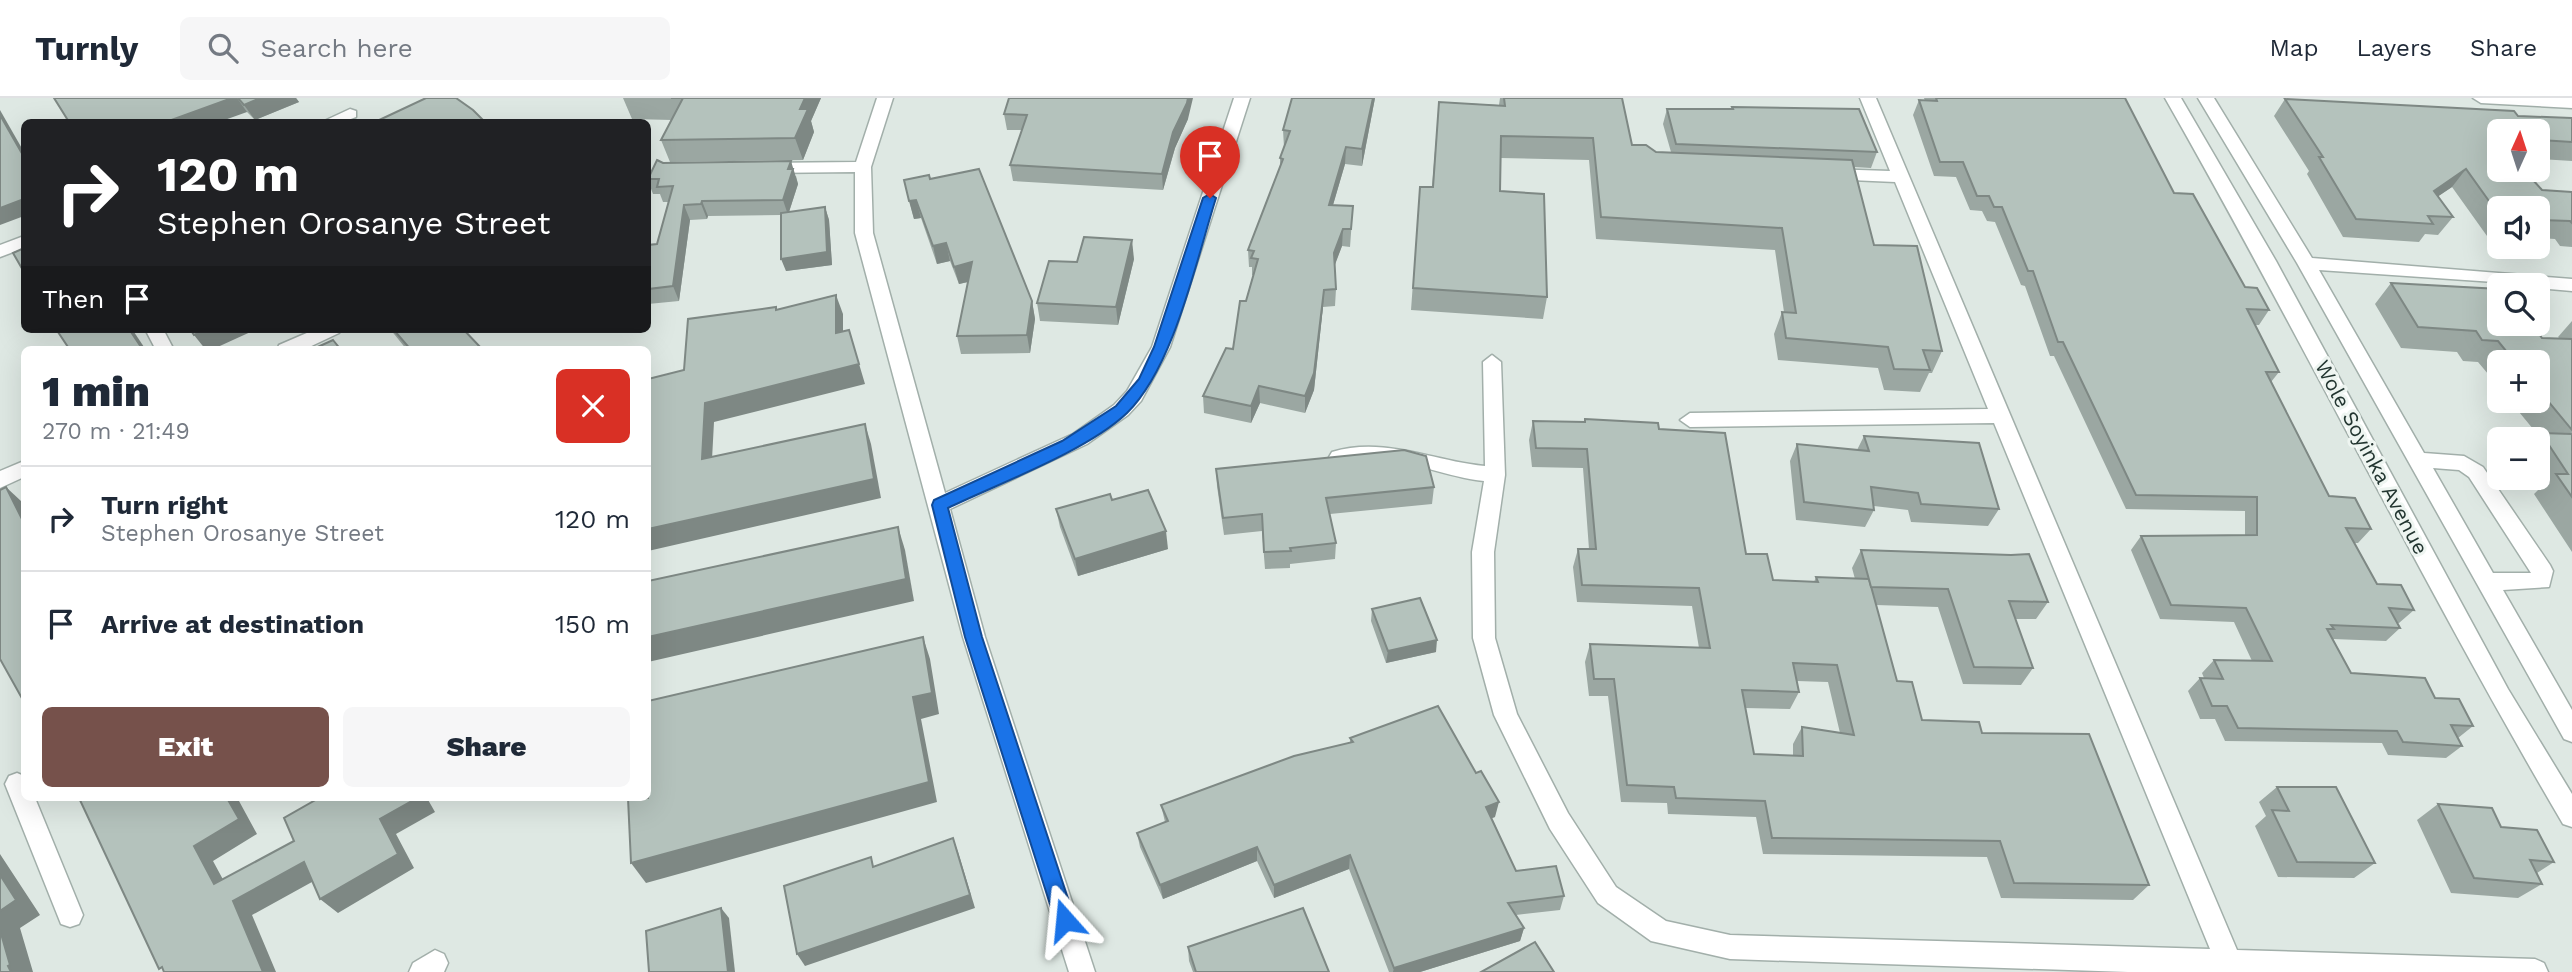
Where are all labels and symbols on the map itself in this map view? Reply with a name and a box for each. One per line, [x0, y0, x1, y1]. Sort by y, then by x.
north arrow [2487, 119, 2550, 182]
pin [1180, 126, 1240, 198]
street label: Wole Soyinka Avenue [2310, 355, 2434, 559]
position arrow [1028, 883, 1102, 957]

